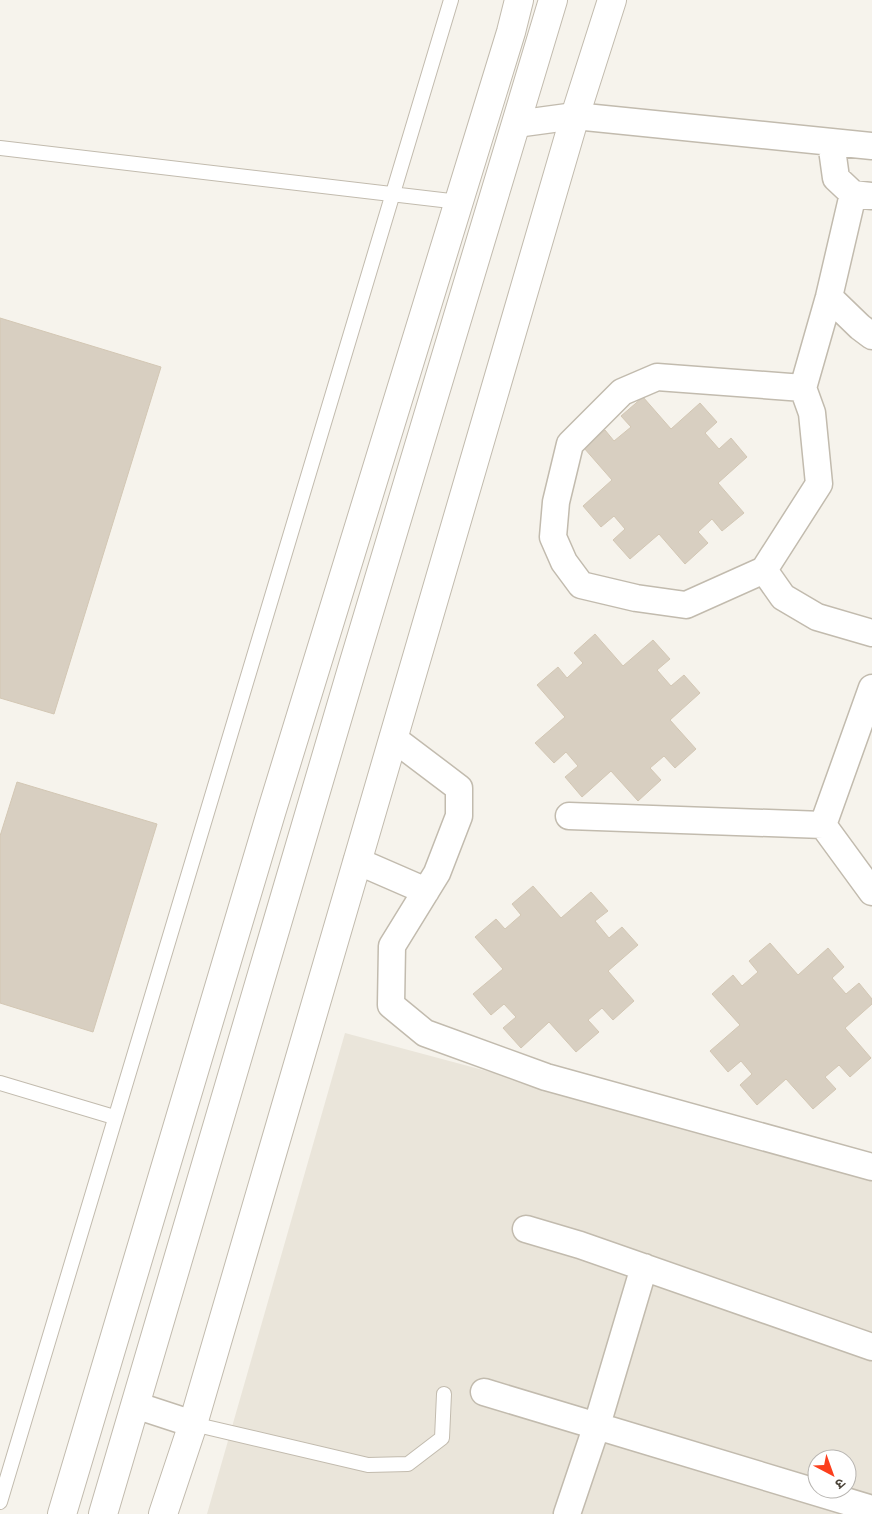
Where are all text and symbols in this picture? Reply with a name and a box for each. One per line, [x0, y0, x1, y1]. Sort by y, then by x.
north arrow [807, 1449, 857, 1499]
text: उ [832, 1475, 849, 1493]

